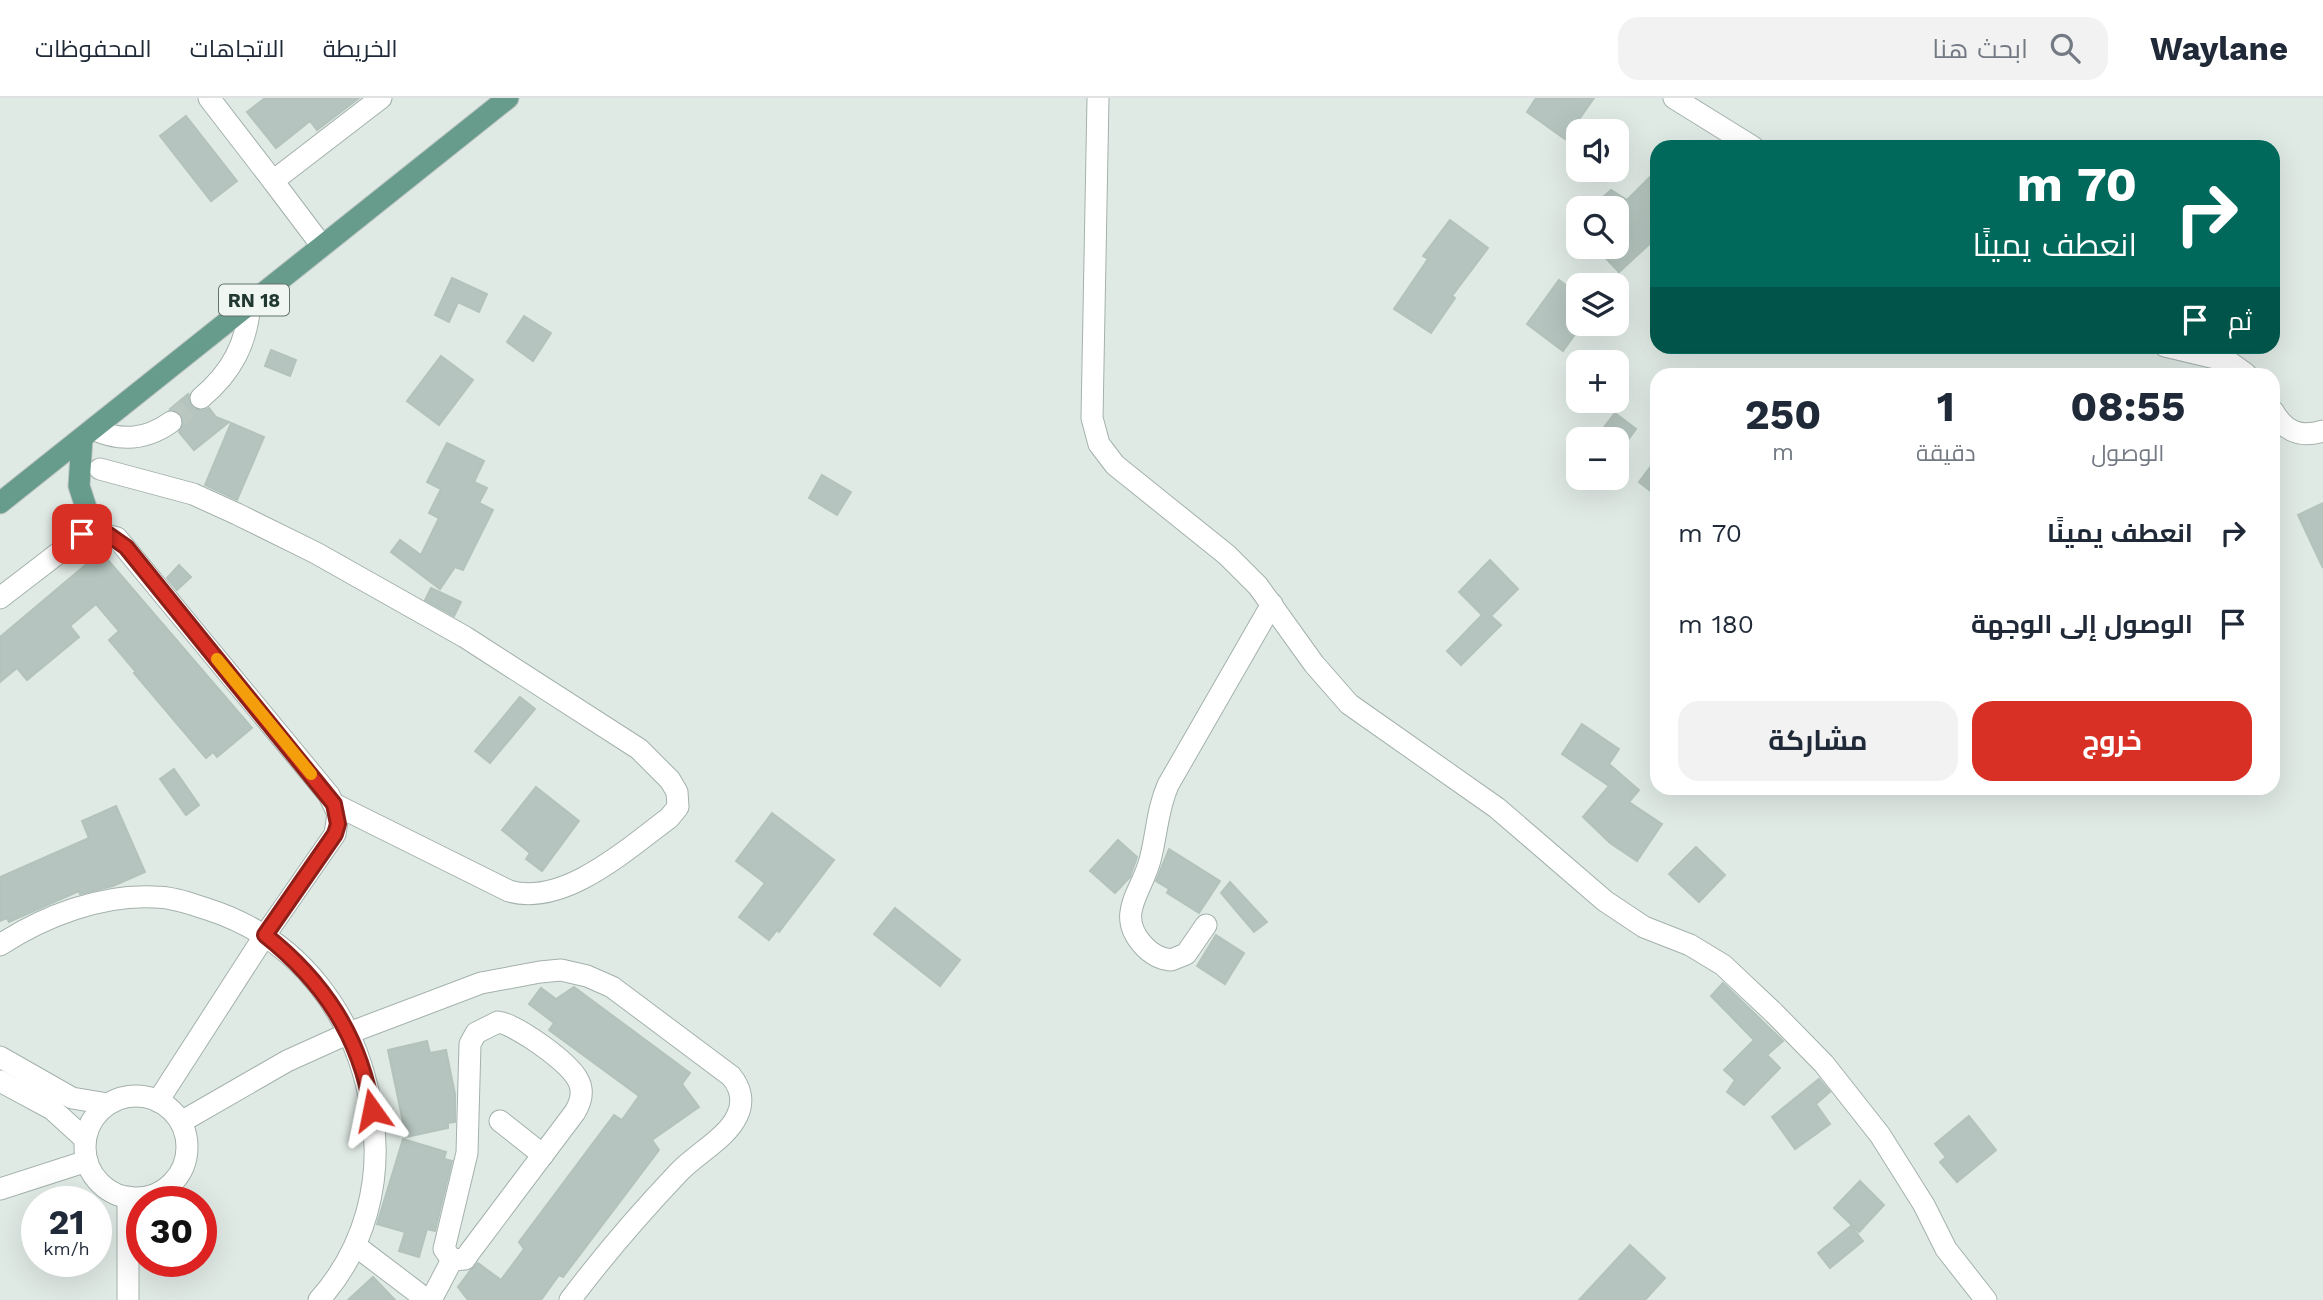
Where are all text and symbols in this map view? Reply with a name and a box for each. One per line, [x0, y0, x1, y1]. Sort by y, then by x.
search box [1618, 17, 2108, 80]
icon: search [2046, 29, 2084, 67]
text: Waylane [2150, 29, 2288, 68]
text: ابحث هنا [1932, 34, 2028, 64]
text: المحفوظات [35, 35, 152, 63]
text: الاتجاهات [190, 35, 285, 63]
text: الخريطة [323, 35, 398, 63]
map controls [1566, 119, 1629, 490]
button: sound [1566, 119, 1629, 182]
text: 70 m [2017, 155, 2137, 213]
icon: right [2161, 168, 2252, 259]
button: search [1566, 196, 1629, 259]
text: انعطف يمينًا [1972, 226, 2137, 264]
button: layers [1566, 273, 1629, 336]
road number: RN 18 [219, 284, 289, 316]
icon: arrive [2176, 301, 2214, 339]
text: ثم [2228, 306, 2252, 336]
button: + [1566, 350, 1629, 413]
text: 1 [1937, 382, 1955, 431]
text: 08:55 [2070, 382, 2185, 431]
text: 250 [1745, 390, 1821, 439]
button: − [1566, 427, 1629, 490]
text: m [1772, 439, 1794, 466]
text: دقيقة [1916, 440, 1976, 467]
text: الوصول [2091, 440, 2164, 467]
pin [52, 504, 112, 564]
icon: right [2214, 514, 2252, 552]
icon: arrive [63, 515, 101, 553]
text: 70 m [1678, 518, 1742, 548]
text: انعطف يمينًا [2047, 518, 2193, 548]
icon: arrive [2214, 605, 2252, 643]
text: 180 m [1678, 609, 1754, 639]
text: الوصول إلى الوجهة [1971, 609, 2193, 639]
button: مشاركة [1678, 701, 1958, 781]
button: خروج [1972, 701, 2252, 781]
position arrow [335, 1073, 409, 1147]
speed limit sign: 30 [126, 1186, 217, 1277]
text: 21 [49, 1201, 84, 1243]
text: km/h [43, 1238, 90, 1259]

